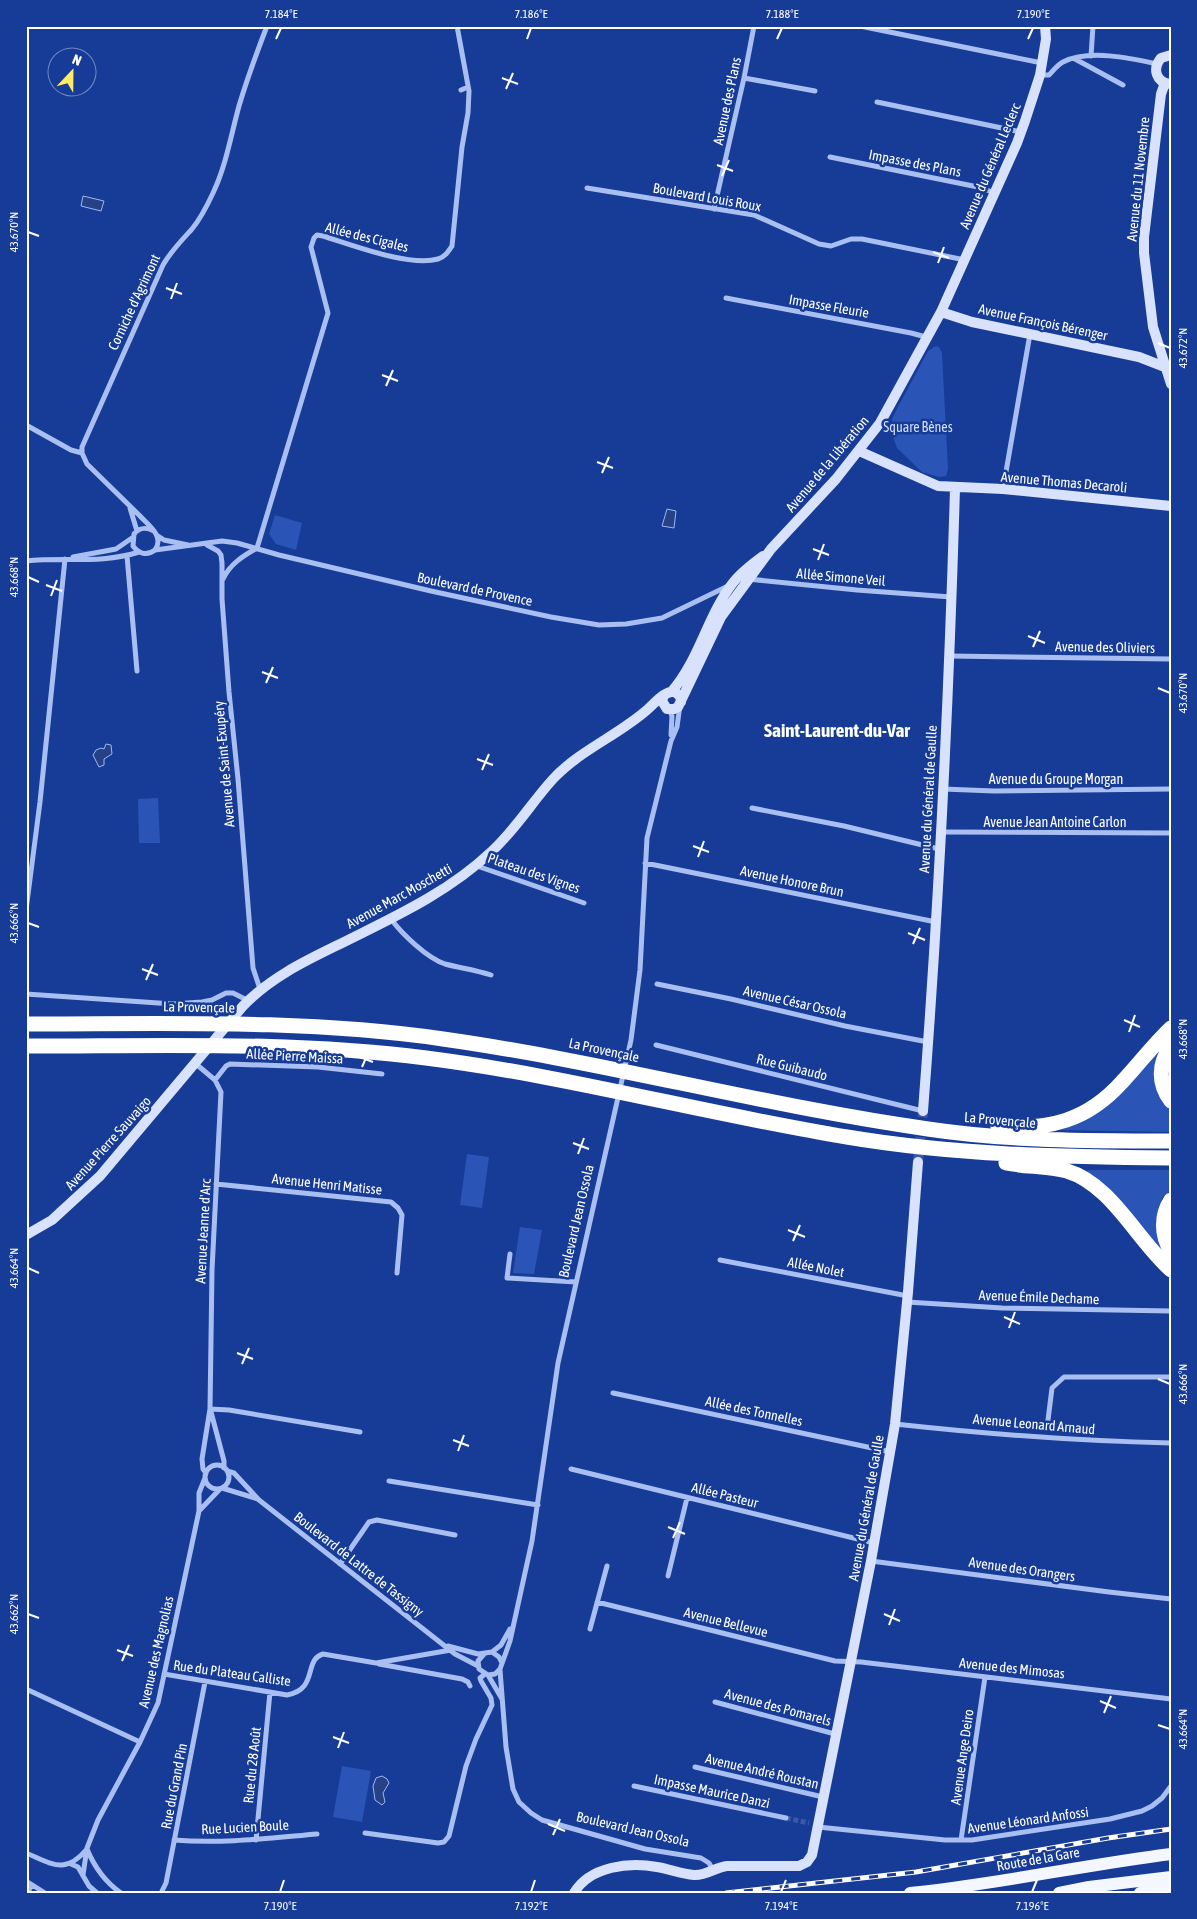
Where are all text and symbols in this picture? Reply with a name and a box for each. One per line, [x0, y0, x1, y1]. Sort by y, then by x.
text: 7.184°E [264, 7, 298, 21]
text: 7.186°E [514, 7, 548, 21]
text: 7.188°E [765, 7, 799, 21]
text: 7.190°E [1016, 7, 1050, 21]
north arrow [48, 48, 98, 98]
text: N [70, 51, 84, 69]
street label: Avenue des Plans [710, 56, 744, 146]
street label: Avenue du Général Leclerc [956, 100, 1024, 231]
street label: Avenue du 11 Novembre [1124, 116, 1152, 242]
street label: Impasse des Plans [868, 146, 963, 180]
street label: Boulevard Louis Roux [652, 180, 763, 214]
text: 43.670°N [7, 212, 21, 252]
street label: Allée des Cigales [324, 219, 410, 255]
street label: Corniche d'Agrimont [105, 252, 163, 352]
street label: Impasse Fleurie [788, 291, 870, 321]
street label: Avenue François Bérenger [977, 301, 1110, 344]
text: 43.672°N [1176, 328, 1190, 368]
street label: Avenue de la Libération [782, 413, 872, 515]
park label: Square Bènes [883, 419, 953, 435]
street label: Avenue Thomas Decaroli [1000, 469, 1128, 495]
text: 43.668°N [7, 557, 21, 597]
street label: Allée Simone Veil [796, 565, 886, 589]
street label: Boulevard de Provence [416, 569, 534, 609]
street label: Avenue des Oliviers [1055, 638, 1155, 656]
text: 43.670°N [1176, 673, 1190, 713]
street label: Avenue de Saint-Exupéry [210, 700, 237, 828]
district label: Saint-Laurent-du-Var [764, 719, 910, 741]
street label: Avenue du Général de Gaulle [916, 725, 940, 873]
street label: Avenue du Groupe Morgan [989, 771, 1123, 787]
street label: Avenue Jean Antoine Carlon [983, 814, 1127, 830]
street label: Plateau des Vignes [486, 850, 582, 896]
street label: Avenue Marc Moschetti [343, 860, 455, 932]
street label: Avenue Honore Brun [739, 862, 845, 900]
text: 43.666°N [7, 903, 21, 943]
street label: Avenue César Ossola [742, 982, 848, 1022]
street label: La Provençale [163, 998, 235, 1016]
text: 43.668°N [1176, 1019, 1190, 1059]
street label: La Provençale [567, 1035, 641, 1065]
street label: Allée Pierre Maissa [246, 1045, 344, 1067]
street label: Rue Guibaudo [755, 1050, 829, 1084]
street label: Avenue Pierre Sauvaigo [62, 1093, 154, 1193]
street label: La Provençale [964, 1109, 1036, 1131]
street label: Boulevard Jean Ossola [555, 1163, 597, 1279]
street label: Avenue Henri Matisse [271, 1170, 383, 1198]
street label: Avenue Jeanne d'Arc [192, 1177, 214, 1284]
text: 43.664°N [7, 1248, 21, 1288]
street label: Allée Nolet [786, 1254, 846, 1280]
street label: Avenue Émile Dechame [978, 1287, 1100, 1307]
text: 43.666°N [1176, 1364, 1190, 1404]
street label: Allée des Tonnelles [704, 1393, 804, 1429]
street label: Avenue Leonard Arnaud [972, 1411, 1096, 1437]
street label: Avenue du Général de Gaulle [845, 1434, 887, 1582]
street label: Allée Pasteur [690, 1479, 761, 1511]
street label: Boulevard de Lattre de Tassigny [291, 1508, 427, 1620]
street label: Avenue des Orangers [968, 1554, 1076, 1584]
text: 43.662°N [7, 1594, 21, 1634]
street label: Avenue des Magnolias [135, 1595, 177, 1709]
street label: Avenue Bellevue [682, 1604, 770, 1640]
street label: Avenue des Mimosas [958, 1654, 1066, 1682]
street label: Rue du Plateau Calliste [172, 1657, 292, 1689]
street label: Avenue des Pomarels [723, 1685, 833, 1729]
street label: Avenue Ange Deiro [947, 1708, 977, 1806]
text: 43.664°N [1176, 1709, 1190, 1749]
street label: Rue du 28 Août [240, 1726, 264, 1804]
street label: Rue du Grand Pin [158, 1742, 190, 1830]
street label: Avenue André Roustan [704, 1750, 820, 1792]
street label: Impasse Maurice Danzi [653, 1771, 771, 1811]
street label: Avenue Léonard Anfossi [966, 1804, 1090, 1836]
street label: Boulevard Jean Ossola [575, 1808, 691, 1850]
street label: Rue Lucien Boule [201, 1817, 289, 1837]
street label: Route de la Gare [995, 1844, 1081, 1874]
text: 7.190°E [263, 1899, 297, 1913]
text: 7.192°E [514, 1899, 548, 1913]
text: 7.194°E [764, 1899, 798, 1913]
text: 7.196°E [1015, 1899, 1049, 1913]

